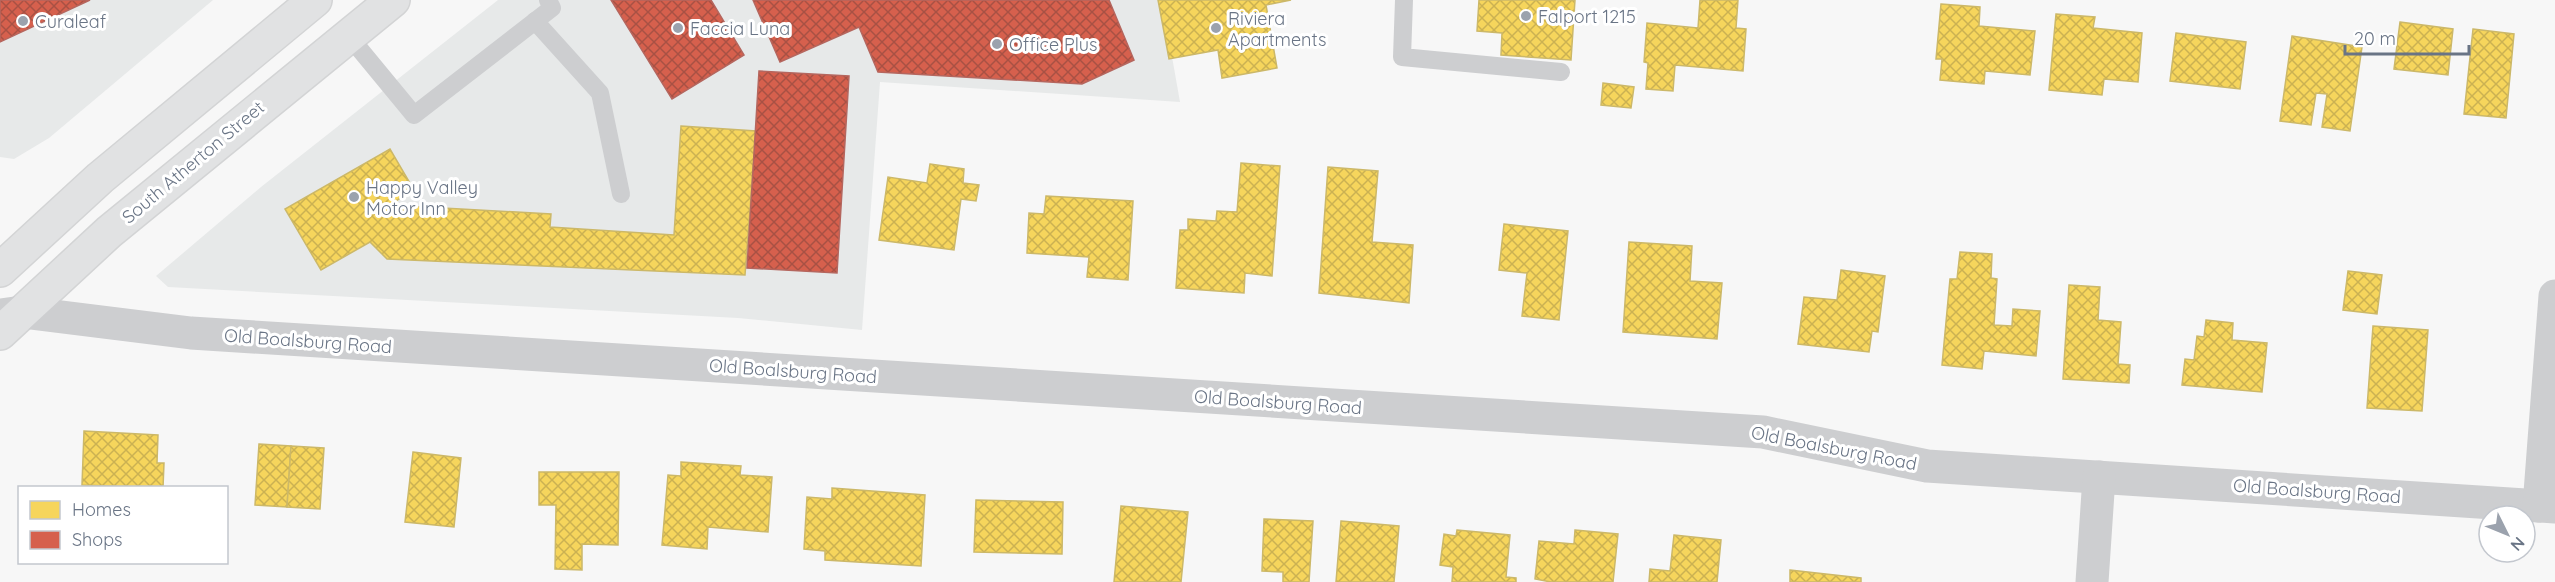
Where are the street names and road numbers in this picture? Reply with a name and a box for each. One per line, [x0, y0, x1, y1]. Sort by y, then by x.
street label: South Atherton Street [117, 96, 269, 228]
street label: Old Boalsburg Road [223, 324, 393, 358]
street label: Old Boalsburg Road [708, 354, 878, 388]
street label: Old Boalsburg Road [1193, 385, 1363, 419]
street label: Old Boalsburg Road [1749, 421, 1919, 475]
street label: Old Boalsburg Road [2232, 474, 2402, 508]

